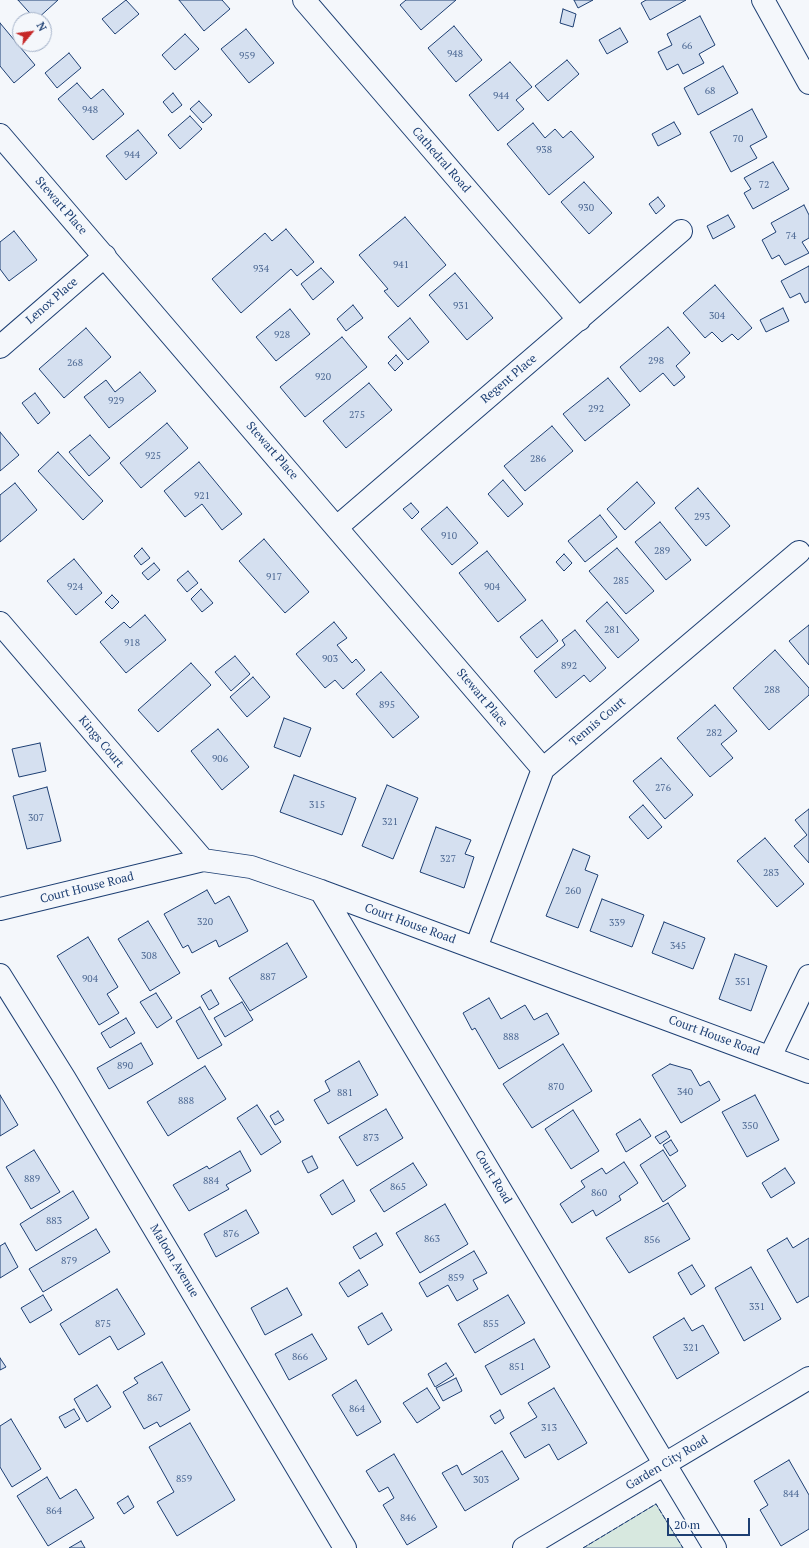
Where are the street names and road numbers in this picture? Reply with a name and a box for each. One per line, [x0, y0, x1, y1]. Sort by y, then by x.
street label: Cathedral Road [409, 124, 473, 196]
street label: Stewart Place [32, 174, 90, 238]
street label: Lenox Place [23, 275, 81, 327]
street label: Regent Place [478, 351, 540, 407]
street label: Stewart Place [243, 419, 301, 483]
street label: Stewart Place [453, 666, 511, 730]
street label: Tennis Court [567, 694, 629, 750]
street label: Kings Court [75, 713, 127, 771]
street label: Court House Road [39, 869, 135, 907]
street label: Court House Road [362, 901, 458, 947]
street label: Court House Road [666, 1013, 762, 1059]
street label: Court Road [471, 1148, 515, 1206]
street label: Maloon Avenue [147, 1222, 201, 1300]
street label: Garden City Road [623, 1433, 711, 1493]

